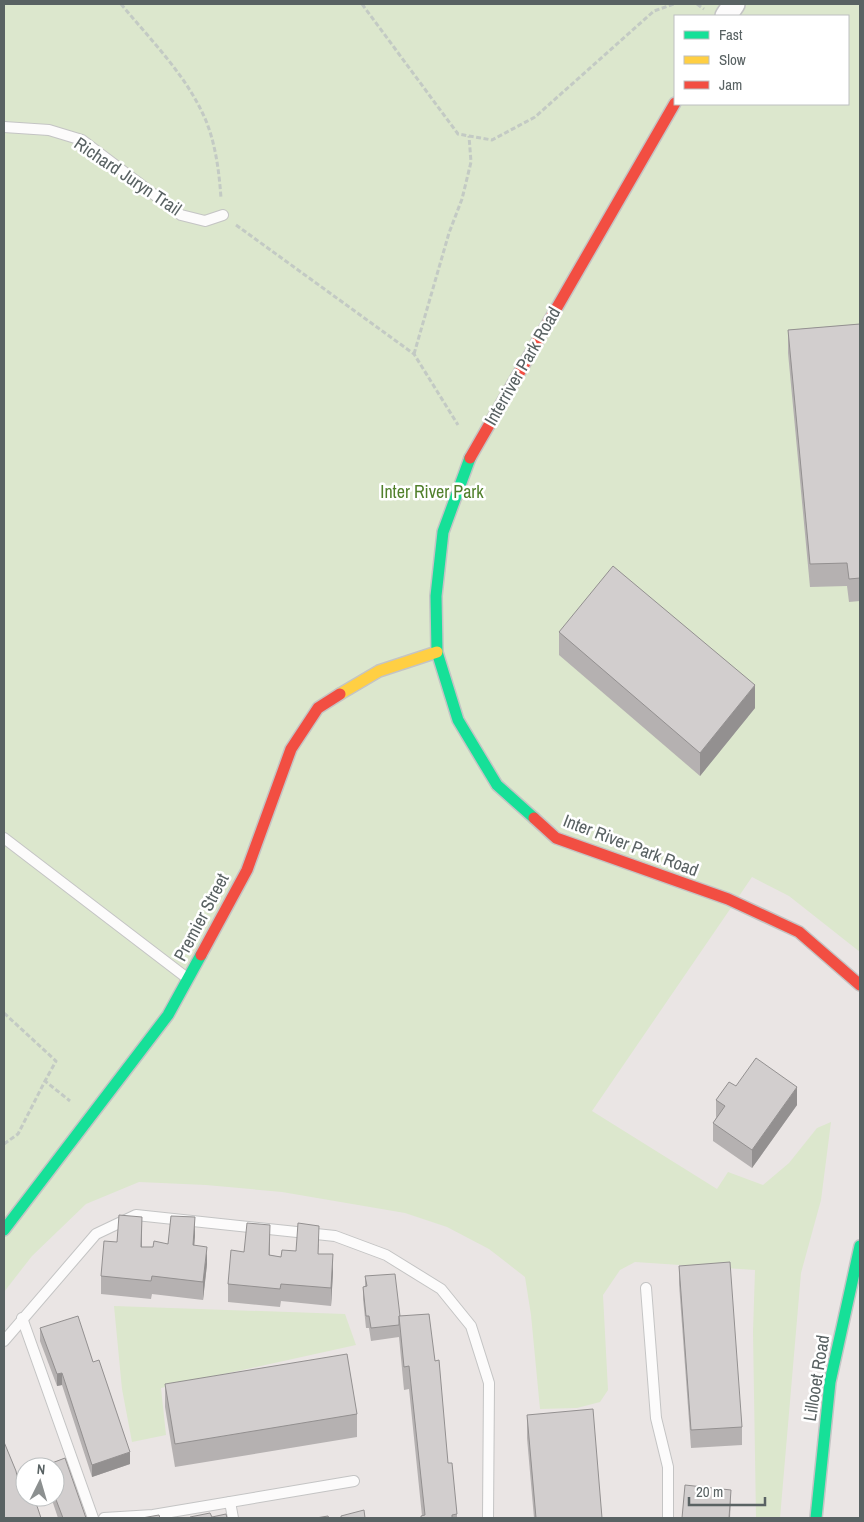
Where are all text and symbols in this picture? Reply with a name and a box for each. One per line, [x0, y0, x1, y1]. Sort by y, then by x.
legend [674, 15, 849, 105]
text: Fast [719, 24, 743, 45]
text: Slow [719, 49, 746, 70]
text: Jam [719, 74, 742, 95]
street label: Richard Juryn Trail [69, 131, 187, 221]
street label: Interriver Park Road [478, 302, 566, 430]
park label: Inter River Park [380, 479, 484, 504]
street label: Inter River Park Road [560, 808, 702, 882]
street label: Premier Street [167, 869, 235, 965]
street label: Lillooet Road [797, 1333, 835, 1423]
north arrow [15, 1457, 65, 1507]
text: N [36, 1460, 46, 1478]
scale bar [689, 1474, 765, 1506]
text: 20 m [696, 1481, 723, 1502]

